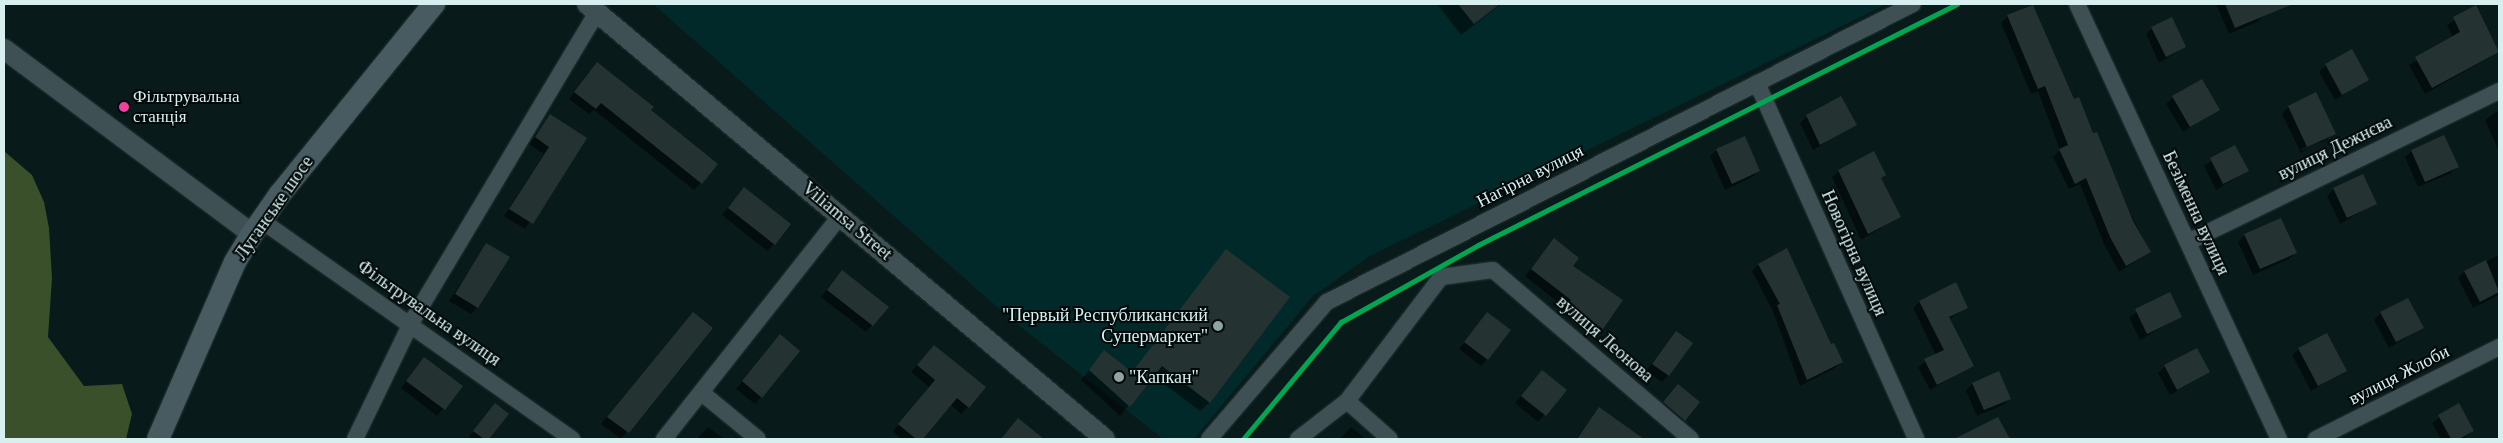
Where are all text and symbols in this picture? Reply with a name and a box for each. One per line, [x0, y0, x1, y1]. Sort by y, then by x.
place label: Фільтрувальна станція [133, 87, 240, 127]
marker: Фільтрувальна станція [119, 102, 129, 112]
street label: вулиця Дежнєва [2275, 111, 2395, 185]
street label: Нагірна вулиця [1473, 140, 1587, 212]
street label: Безіменна вулиця [2158, 148, 2234, 278]
street label: Луганське шосе [230, 152, 318, 264]
street label: Viliamsa Street [798, 177, 896, 265]
street label: Новогірна вулиця [1817, 187, 1891, 319]
street label: Фільтрувальна вулиця [353, 255, 505, 371]
street label: вулиця Леонова [1552, 291, 1658, 387]
place label: "Первый Республиканский Супермаркет" [1002, 305, 1208, 348]
marker: "Первый Республиканский Супермаркет" [1212, 320, 1224, 332]
street label: вулиця Жлоби [2345, 340, 2453, 410]
place label: "Капкан" [1129, 366, 1199, 388]
marker: "Капкан" [1113, 371, 1125, 383]

